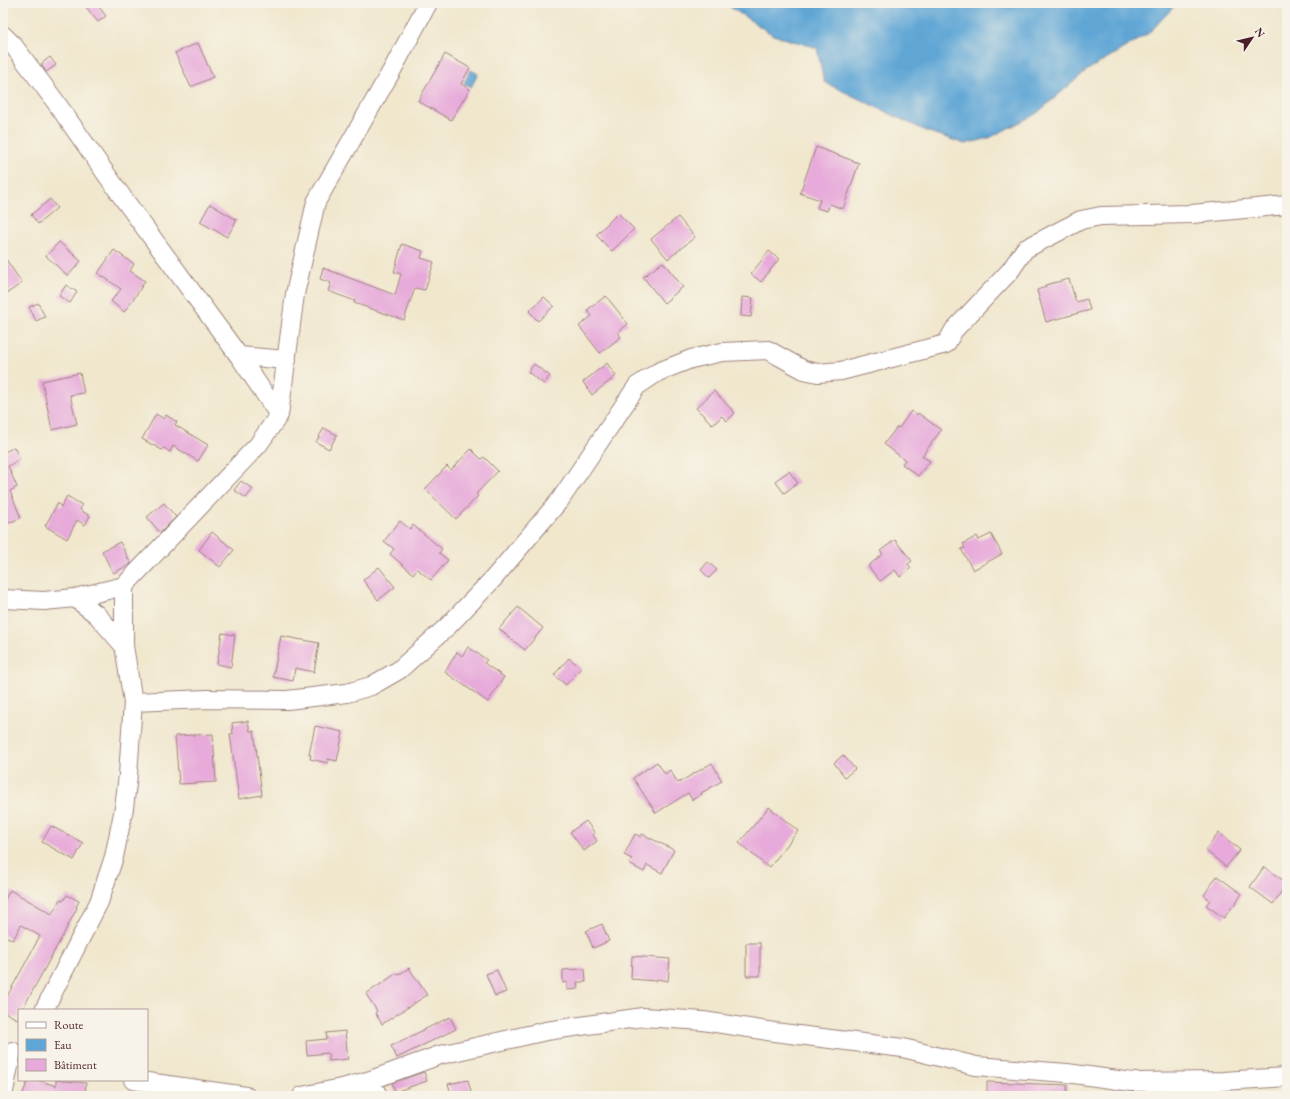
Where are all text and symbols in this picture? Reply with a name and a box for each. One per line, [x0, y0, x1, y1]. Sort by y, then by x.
north arrow [1232, 18, 1272, 58]
text: N [1252, 25, 1269, 40]
legend [18, 1009, 148, 1081]
text: Route [54, 1017, 84, 1033]
text: Eau [54, 1037, 72, 1053]
text: Bâtiment [54, 1057, 97, 1073]

